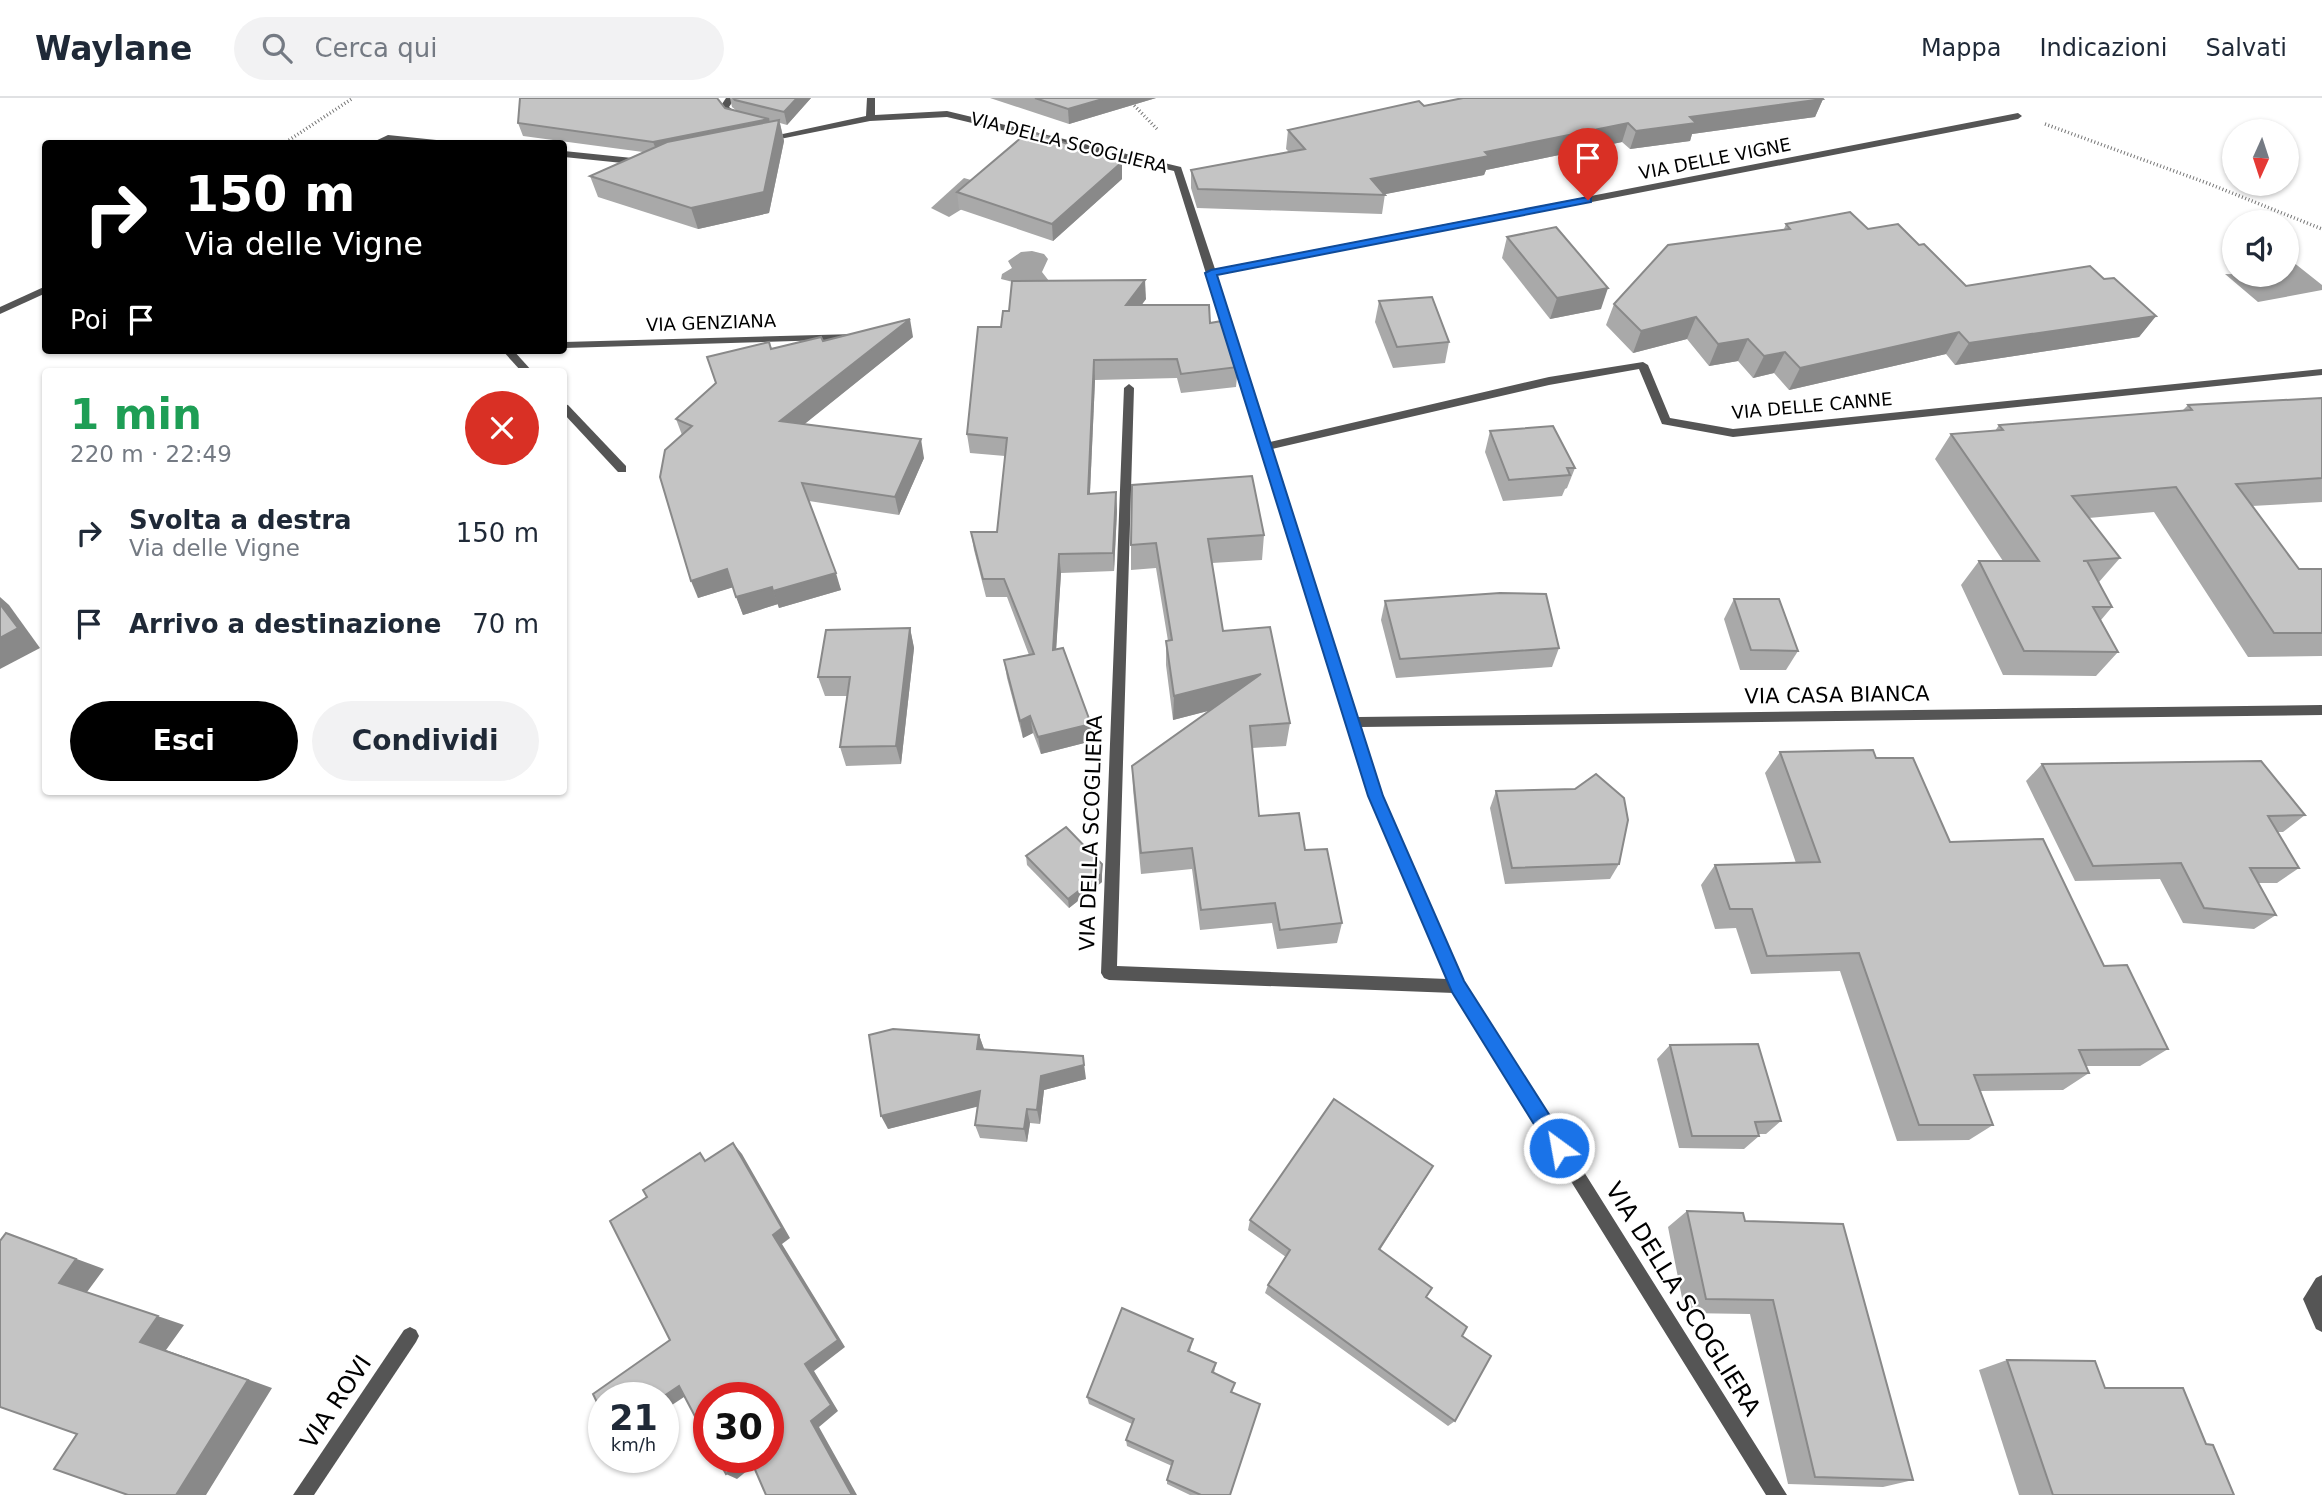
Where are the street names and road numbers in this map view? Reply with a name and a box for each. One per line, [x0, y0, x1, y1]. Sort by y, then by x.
street label: VIA DELLA SCOGLIERA [968, 108, 1170, 177]
street label: VIA DELLE VIGNE [1637, 133, 1793, 184]
street label: VIA GENZIANA [646, 310, 777, 335]
street label: VIA DELLE CANNE [1731, 388, 1893, 423]
street label: VIA CASA BIANCA [1744, 681, 1930, 709]
street label: VIA DELLA SCOGLIERA [1075, 714, 1107, 951]
street label: VIA DELLA SCOGLIERA [1600, 1177, 1767, 1421]
street label: VIA ROVI [295, 1350, 377, 1454]

